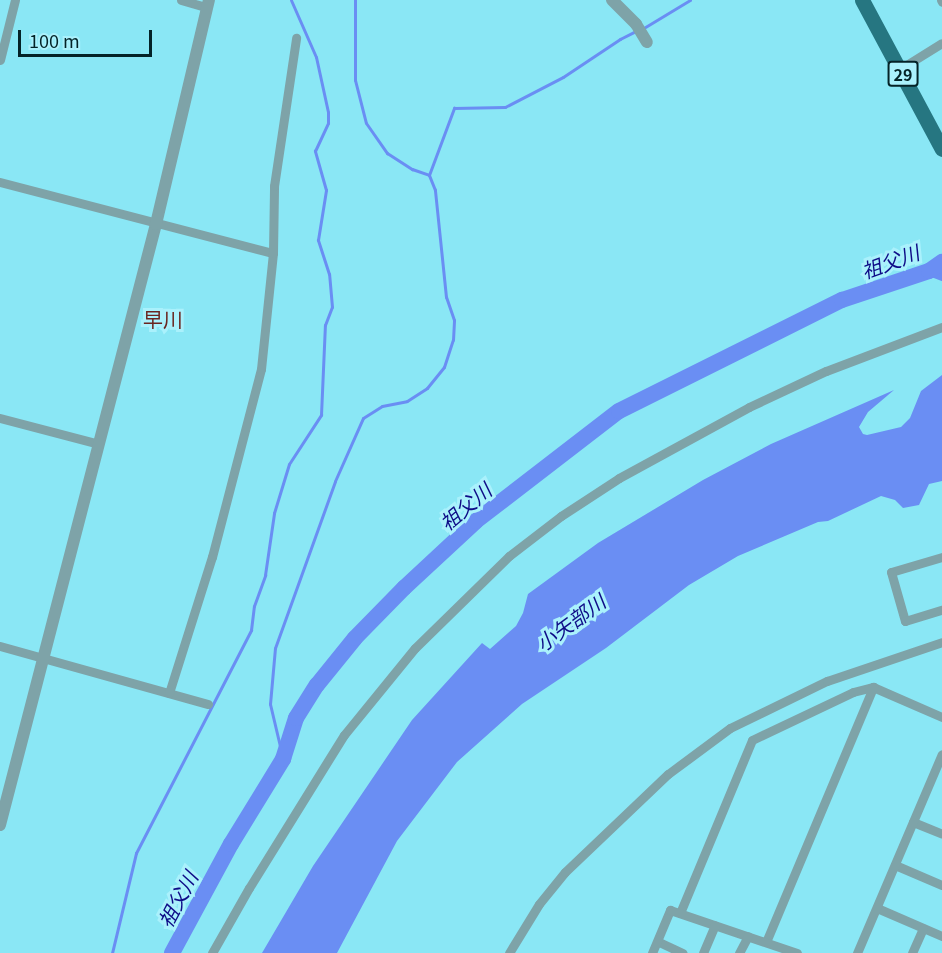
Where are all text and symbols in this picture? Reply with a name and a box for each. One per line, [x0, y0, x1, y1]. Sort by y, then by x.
scale bar [21, 18, 154, 56]
text: 100 m [29, 27, 80, 53]
road number: 29 [886, 61, 920, 87]
water label: 祖父川 [858, 239, 922, 283]
district label: 早川 [143, 306, 183, 330]
water label: 祖父川 [434, 478, 496, 534]
water label: 小矢部川 [531, 589, 609, 655]
water label: 祖父川 [152, 867, 202, 931]

